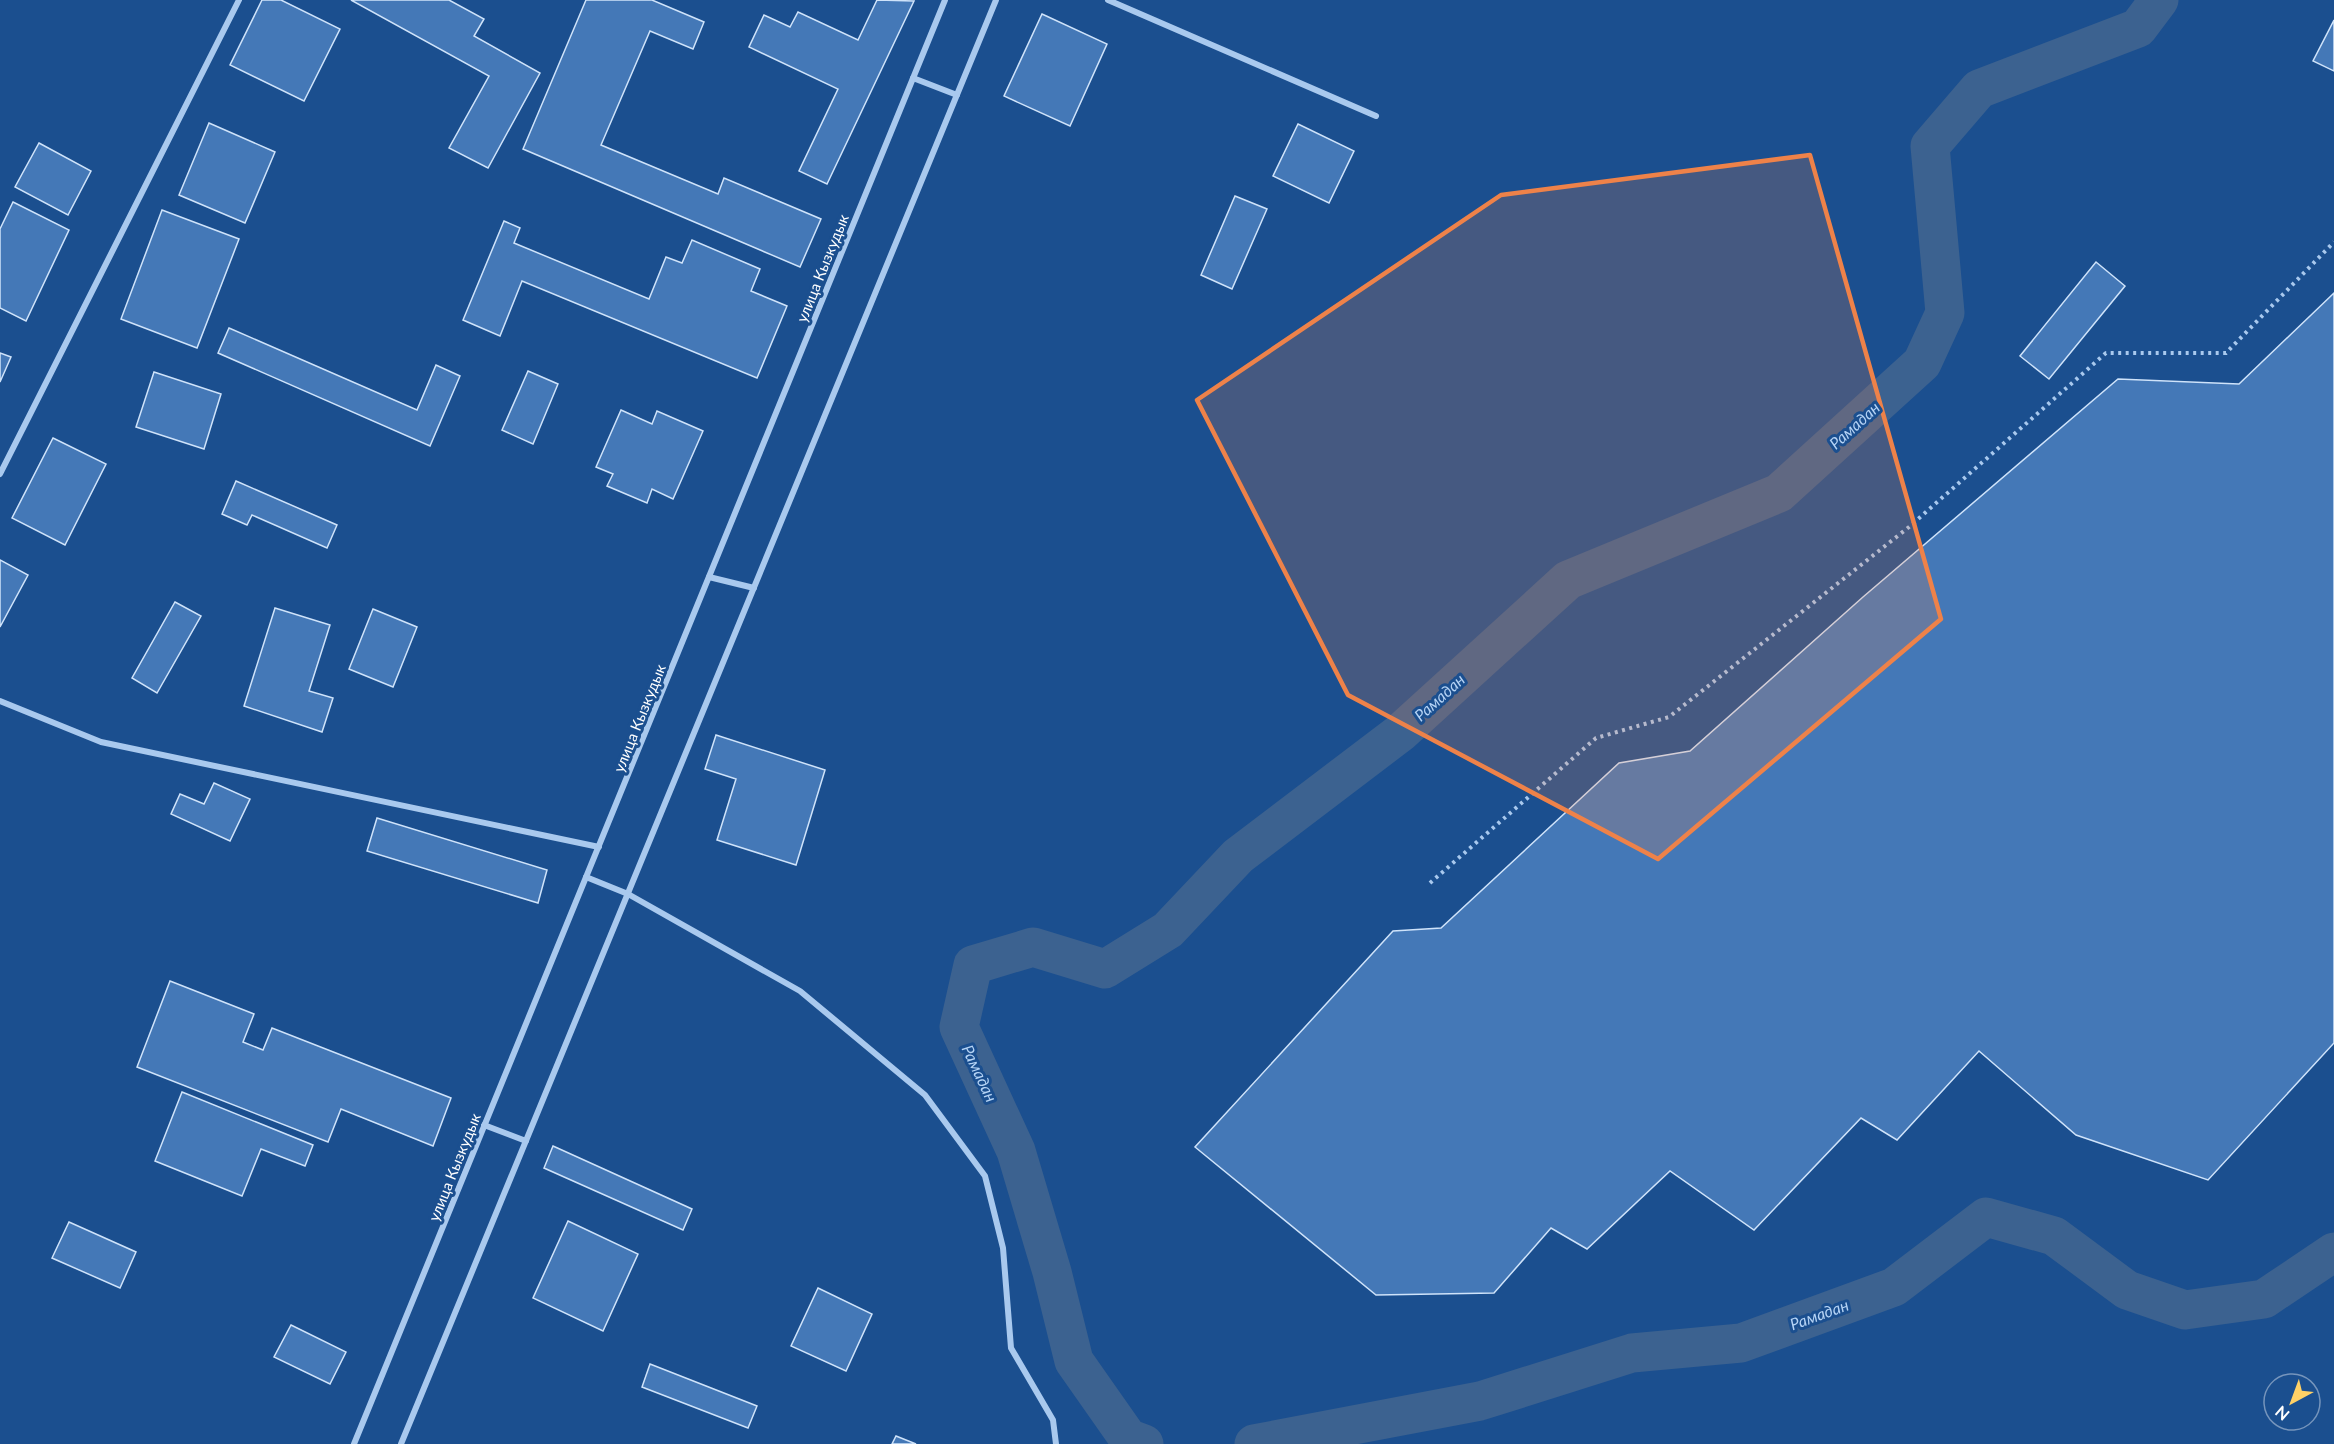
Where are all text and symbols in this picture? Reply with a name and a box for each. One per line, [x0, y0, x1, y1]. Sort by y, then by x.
street label: улица Кызкудык [792, 211, 852, 325]
water label: Рамадан [1825, 398, 1883, 452]
street label: улица Кызкудык [609, 661, 669, 775]
water label: Рамадан [1410, 670, 1468, 724]
water label: Рамадан [959, 1041, 1001, 1105]
street label: улица Кызкудык [424, 1110, 484, 1224]
water label: Рамадан [1787, 1295, 1851, 1333]
north arrow [2262, 1372, 2322, 1432]
text: N [2271, 1402, 2293, 1425]

